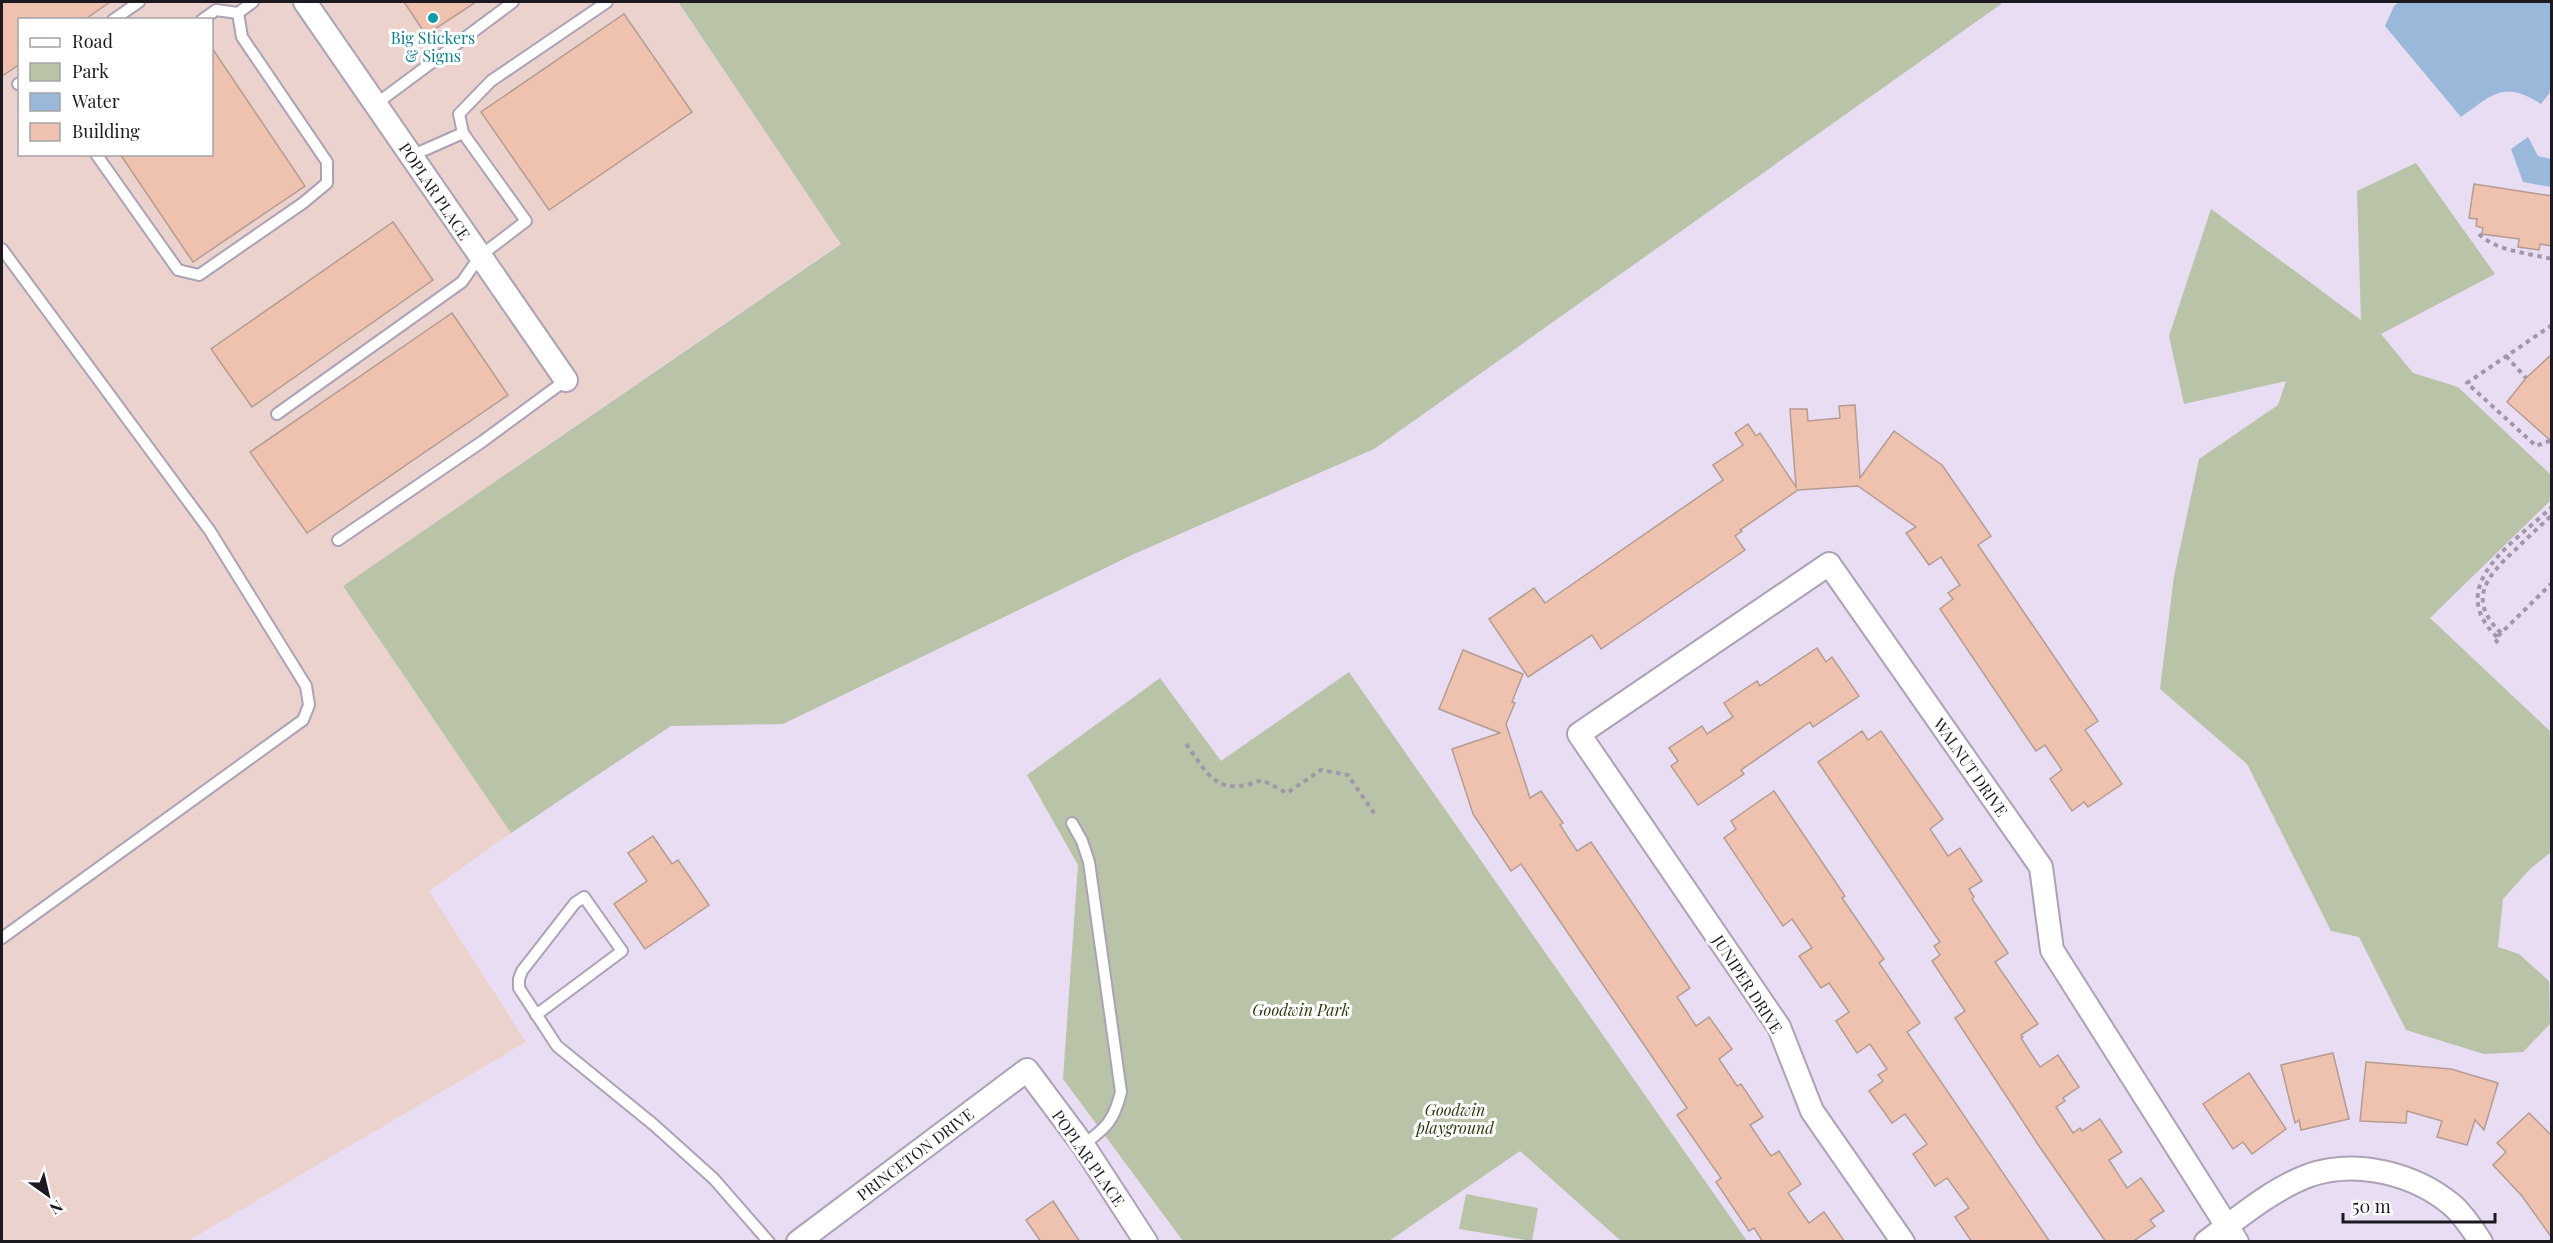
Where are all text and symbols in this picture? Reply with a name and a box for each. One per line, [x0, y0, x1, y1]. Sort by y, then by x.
marker: Big Stickers & Signs [426, 11, 440, 25]
legend [18, 18, 213, 156]
place label: Big Stickers & Signs [391, 27, 475, 66]
text: Road [72, 29, 113, 53]
text: Park [72, 59, 109, 83]
text: Water [71, 89, 120, 113]
text: Building [72, 119, 140, 143]
street label: POPLAR PLACE [395, 138, 475, 244]
street label: WALNUT DRIVE [1929, 713, 2013, 820]
street label: JUNIPER DRIVE [1708, 930, 1788, 1037]
park label: Goodwin Park [1252, 999, 1350, 1020]
park label: Goodwin playground [1414, 1099, 1495, 1138]
street label: PRINCETON DRIVE [852, 1103, 978, 1205]
street label: POPLAR PLACE [1048, 1106, 1130, 1210]
north arrow [18, 1165, 78, 1225]
scale bar [2343, 1186, 2494, 1224]
text: 50 m [2352, 1194, 2391, 1218]
text: N [46, 1196, 67, 1220]

